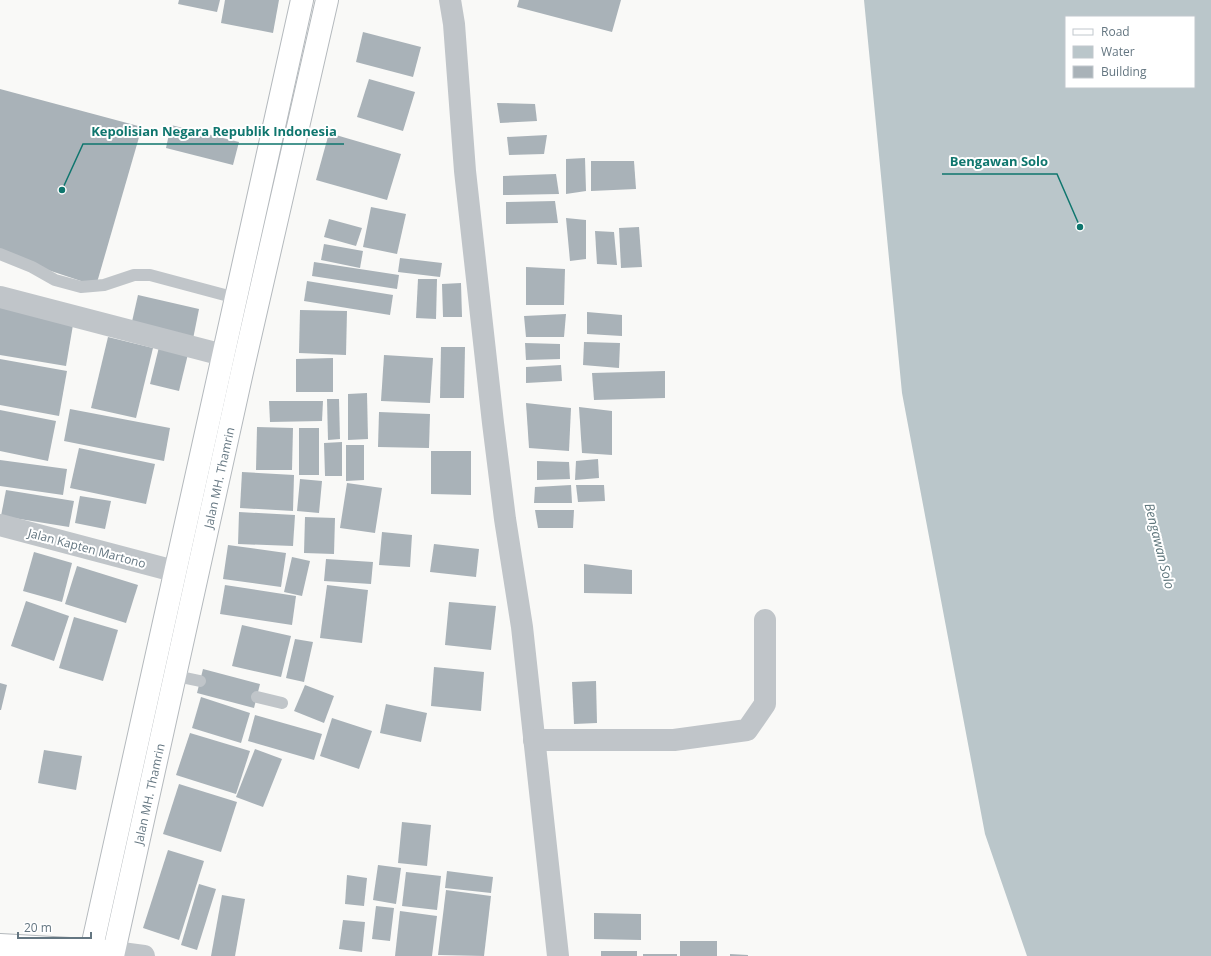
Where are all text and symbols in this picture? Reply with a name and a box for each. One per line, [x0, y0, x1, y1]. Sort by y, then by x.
legend [1065, 16, 1195, 88]
text: Road [1101, 23, 1130, 40]
text: Water [1101, 43, 1135, 60]
text: Building [1101, 63, 1147, 80]
callout: Kepolisian Negara Republik Indonesia [83, 119, 344, 144]
text: Kepolisian Negara Republik Indonesia [91, 122, 337, 140]
callout: Bengawan Solo [942, 149, 1057, 174]
text: Bengawan Solo [950, 152, 1048, 170]
street label: Jalan MH. Thamrin [199, 425, 238, 531]
water label: Bengawan Solo [1141, 501, 1179, 591]
street label: Jalan Kapten Martono [25, 524, 148, 572]
street label: Jalan MH. Thamrin [129, 742, 168, 847]
scale bar [18, 914, 91, 940]
text: 20 m [24, 919, 52, 936]

